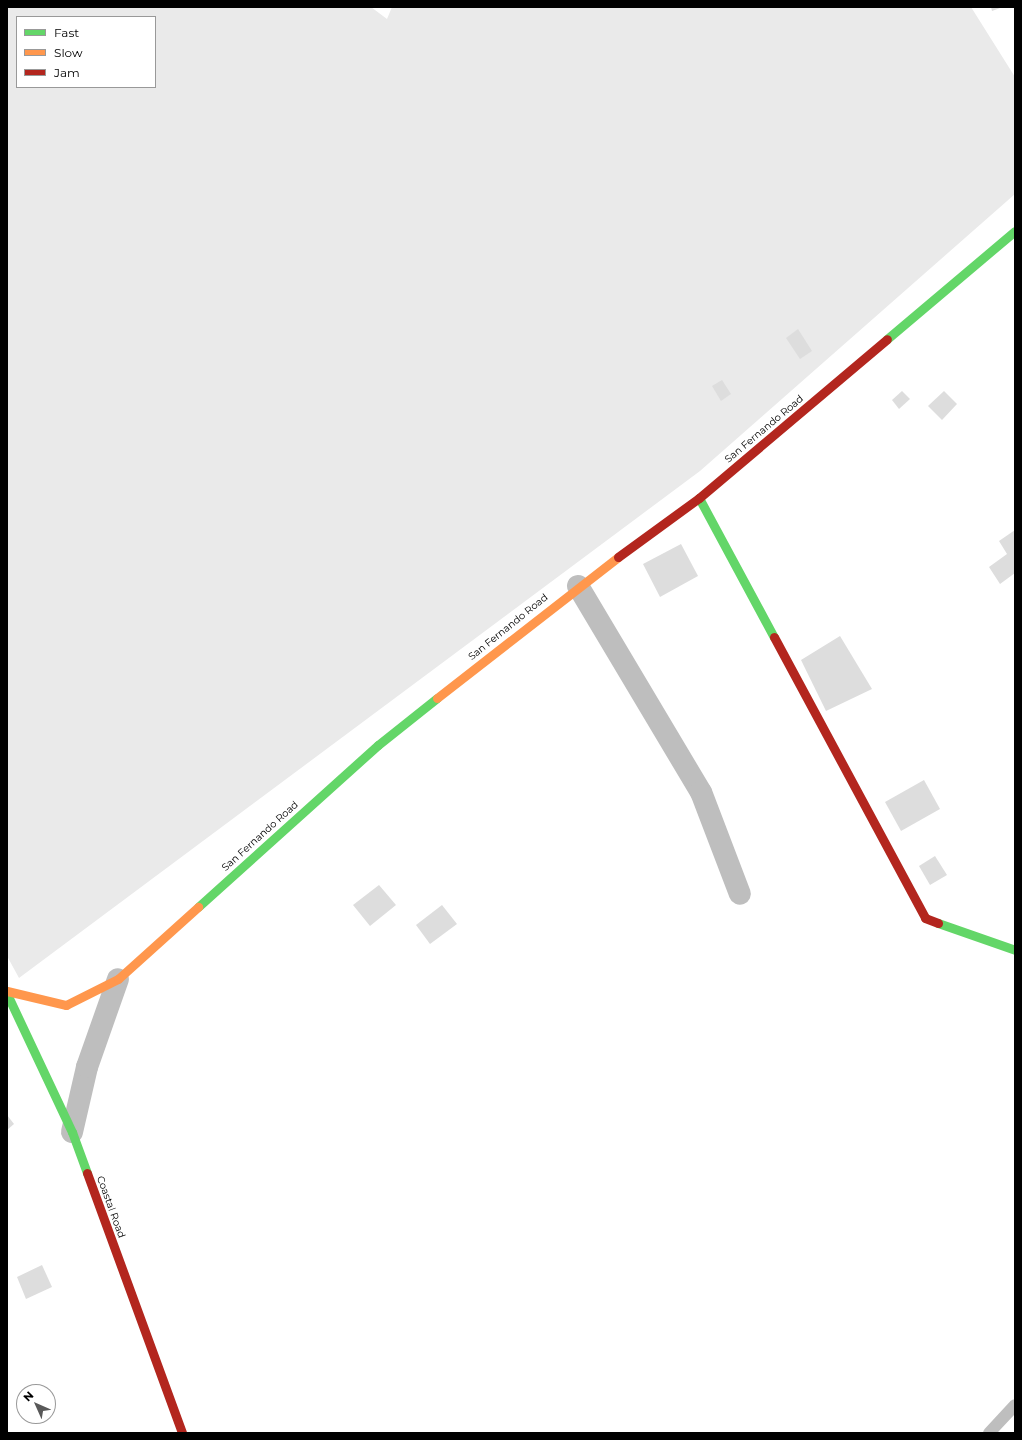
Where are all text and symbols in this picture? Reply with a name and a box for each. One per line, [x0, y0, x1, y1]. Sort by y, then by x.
legend [16, 16, 156, 88]
text: Fast [54, 25, 79, 40]
text: Slow [54, 45, 83, 60]
text: Jam [54, 65, 80, 80]
street label: San Fernando Road [722, 393, 806, 465]
street label: San Fernando Road [466, 591, 550, 663]
street label: San Fernando Road [219, 798, 301, 874]
street label: Coastal Road [94, 1174, 128, 1240]
north arrow [16, 1384, 56, 1424]
text: N [20, 1388, 36, 1404]

